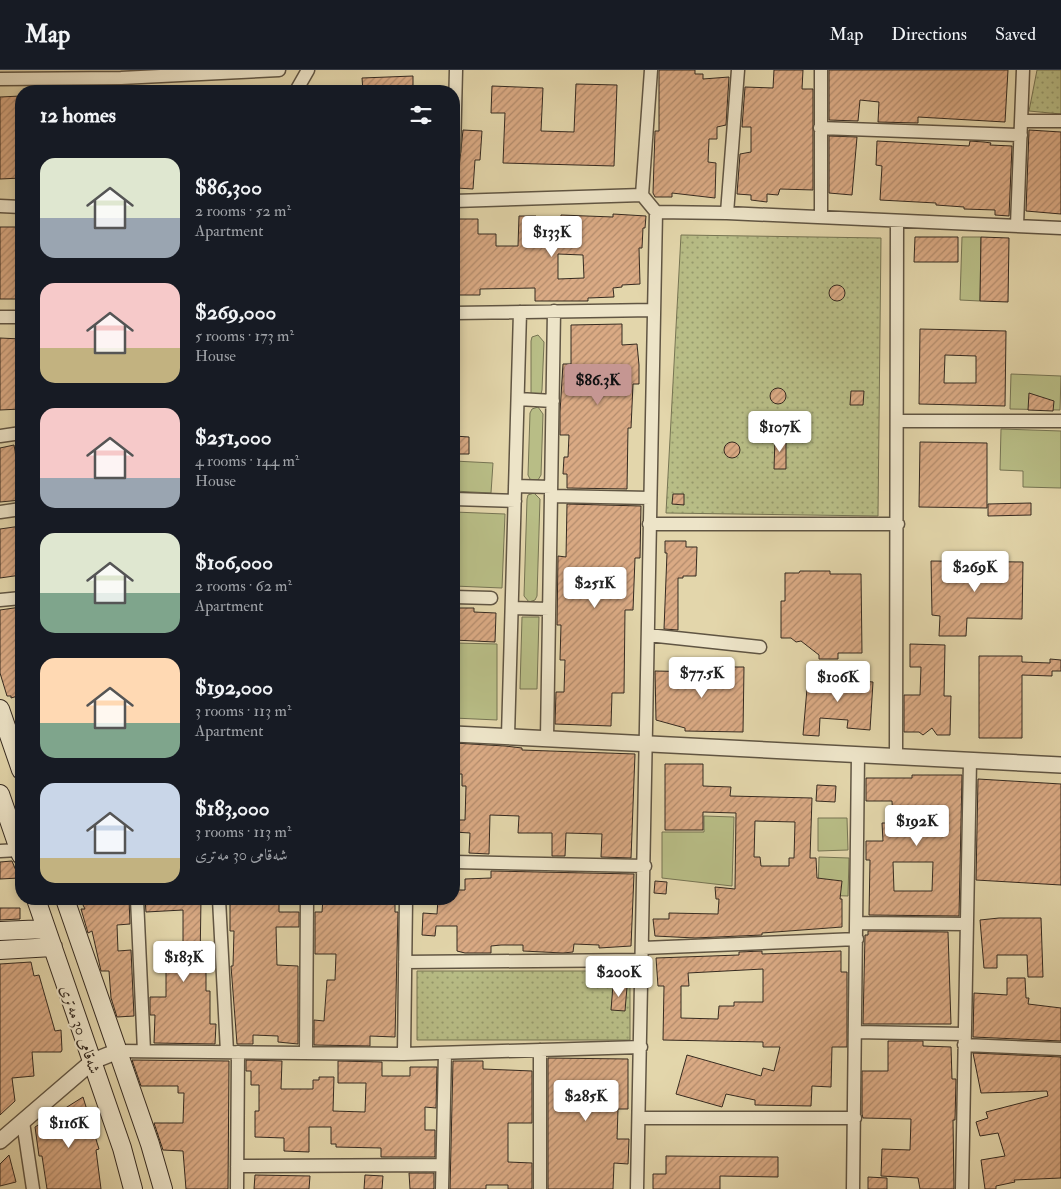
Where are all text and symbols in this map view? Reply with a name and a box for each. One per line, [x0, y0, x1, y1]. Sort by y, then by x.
text: Map [25, 19, 70, 50]
text: Map [830, 23, 863, 46]
text: Directions [891, 23, 967, 46]
text: Saved [995, 23, 1036, 46]
icon: filters [407, 101, 435, 129]
text: 12 homes [40, 102, 116, 129]
text: $86,300 [195, 174, 262, 201]
icon: home [80, 178, 140, 238]
text: 2 rooms · 52 m² [195, 201, 291, 221]
pin: $133K [517, 216, 587, 258]
text: Apartment [195, 221, 263, 241]
text: $133K [533, 222, 571, 242]
text: $269,000 [195, 299, 276, 326]
icon: home [80, 303, 140, 363]
text: 5 rooms · 173 m² [195, 326, 294, 346]
text: House [195, 346, 236, 366]
pin: $86.3K [557, 364, 639, 406]
text: $86.3K [575, 370, 621, 390]
pin: $107K [745, 410, 815, 453]
text: $107K [759, 417, 801, 437]
text: $251,000 [195, 424, 271, 451]
icon: home [80, 428, 140, 488]
text: 4 rooms · 144 m² [195, 451, 299, 471]
text: House [195, 471, 236, 491]
text: $106,000 [195, 549, 273, 576]
pin: $269K [940, 550, 1010, 593]
icon: home [80, 553, 140, 613]
text: $269K [953, 557, 997, 577]
pin: $251K [560, 566, 630, 609]
text: $251K [574, 573, 616, 593]
text: 2 rooms · 62 m² [195, 576, 292, 596]
text: Apartment [195, 596, 263, 616]
pin: $77.5K [661, 656, 743, 699]
pin: $106K [803, 660, 873, 703]
text: $77.5K [680, 663, 724, 683]
text: $106K [817, 667, 859, 687]
text: $192,000 [195, 674, 273, 701]
icon: home [80, 678, 140, 738]
text: 3 rooms · 113 m² [195, 701, 291, 721]
text: Apartment [195, 721, 263, 741]
text: $183,000 [195, 795, 270, 822]
icon: home [80, 803, 140, 863]
pin: $192K [882, 804, 952, 847]
text: $192K [896, 811, 938, 831]
text: 3 rooms · 113 m² [195, 822, 291, 842]
text: شەقامی 30 مەتری [195, 845, 288, 865]
pin: $183K [149, 940, 219, 983]
text: $183K [164, 947, 204, 967]
pin: $200K [584, 956, 654, 998]
text: $200K [597, 962, 641, 982]
street label: شەقامی 30 مەتری [56, 982, 105, 1076]
pin: $285K [551, 1080, 621, 1122]
text: $285K [565, 1086, 607, 1106]
pin: $116K [34, 1106, 104, 1149]
text: $116K [49, 1113, 89, 1133]

